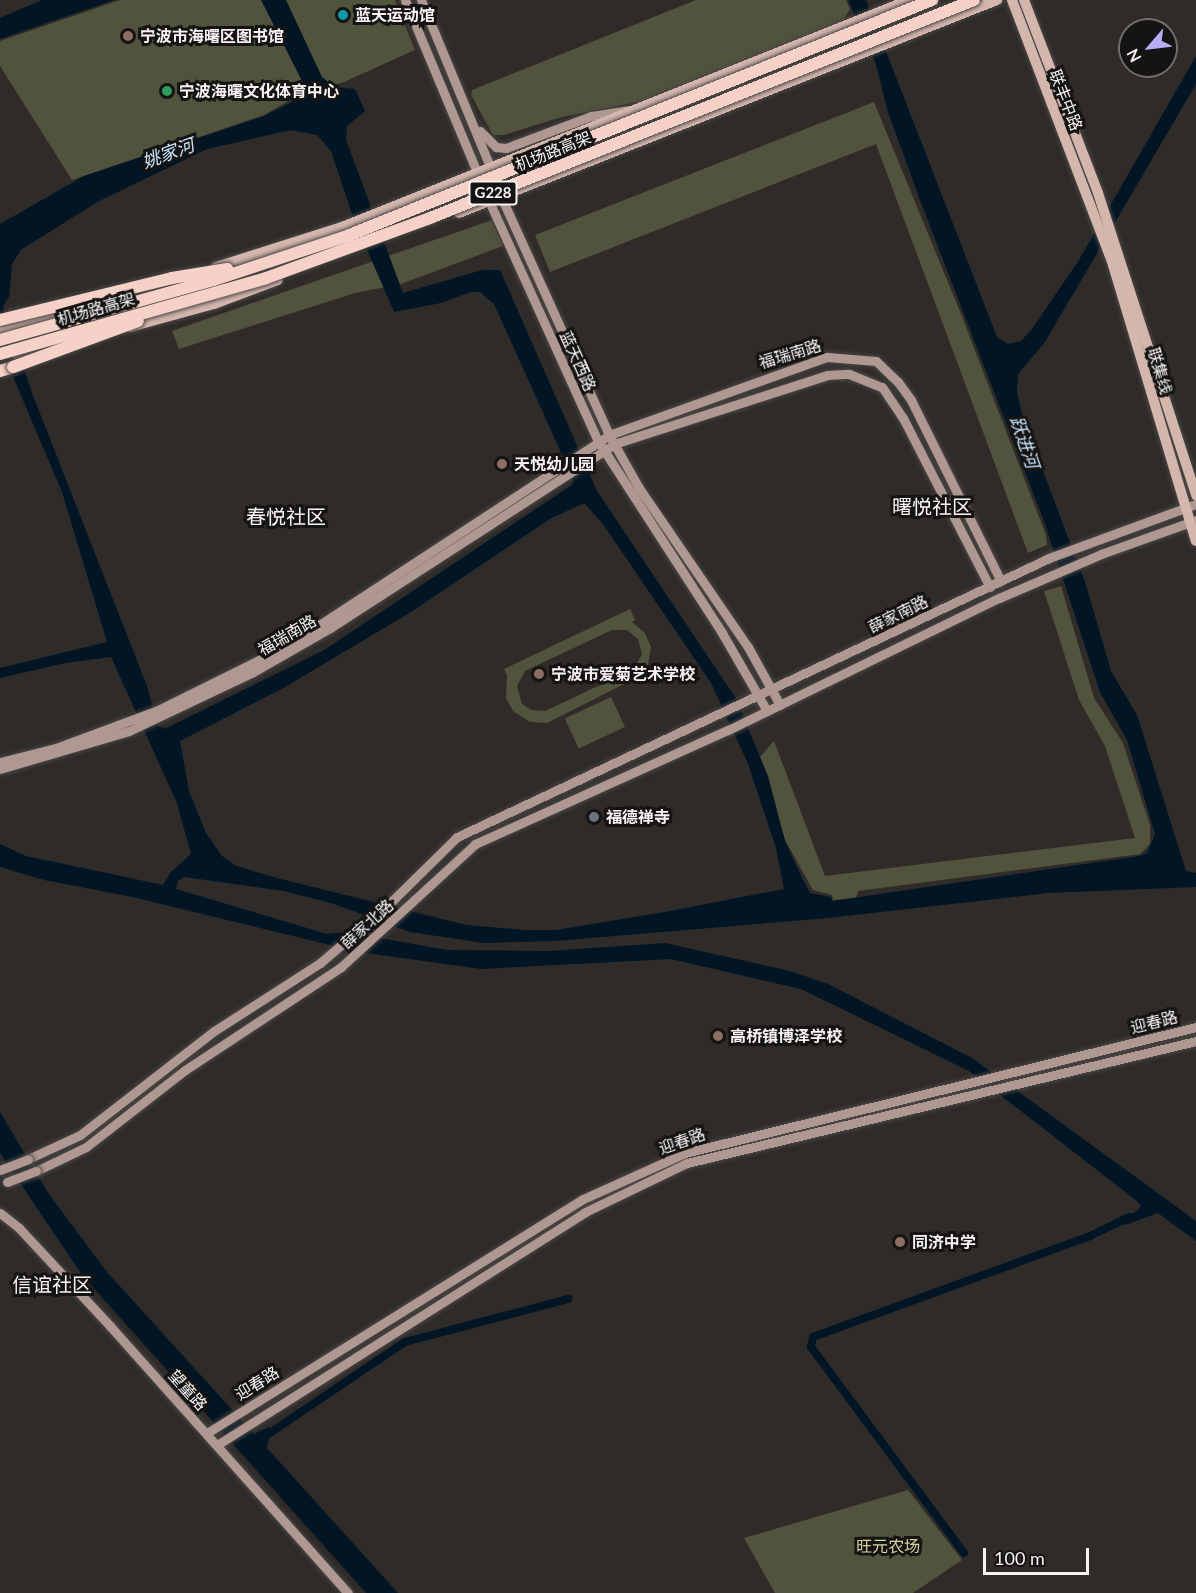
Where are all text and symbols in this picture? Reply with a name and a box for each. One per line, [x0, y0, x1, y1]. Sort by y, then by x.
place label: 蓝天运动馆 [355, 5, 435, 25]
marker: 蓝天运动馆 [336, 8, 350, 22]
north arrow [1118, 18, 1178, 78]
place label: 宁波市海曙区图书馆 [140, 26, 284, 46]
marker: 宁波市海曙区图书馆 [121, 29, 135, 43]
text: N [1122, 46, 1145, 66]
street label: 联丰中路 [1046, 67, 1086, 133]
place label: 宁波海曙文化体育中心 [179, 81, 339, 101]
marker: 宁波海曙文化体育中心 [160, 84, 174, 98]
street label: 机场路高架 [512, 127, 594, 175]
water label: 姚家河 [139, 134, 197, 172]
road number: G228 [468, 181, 518, 205]
street label: 机场路高架 [55, 289, 137, 329]
street label: 蓝天西路 [556, 328, 600, 394]
street label: 福瑞南路 [757, 335, 823, 373]
street label: 联集线 [1144, 345, 1176, 397]
water label: 跃进河 [1006, 413, 1044, 471]
place label: 天悦幼儿园 [514, 454, 594, 474]
marker: 天悦幼儿园 [495, 457, 509, 471]
district label: 曙悦社区 [892, 494, 972, 518]
district label: 春悦社区 [246, 504, 326, 528]
street label: 薛家南路 [865, 591, 931, 637]
street label: 福瑞南路 [254, 611, 320, 659]
place label: 宁波市爱菊艺术学校 [551, 664, 695, 684]
marker: 宁波市爱菊艺术学校 [532, 667, 546, 681]
place label: 福德禅寺 [606, 807, 670, 827]
marker: 福德禅寺 [587, 810, 601, 824]
street label: 薛家北路 [337, 895, 397, 953]
street label: 迎春路 [1128, 1007, 1180, 1037]
place label: 高桥镇博泽学校 [730, 1026, 842, 1046]
marker: 高桥镇博泽学校 [711, 1029, 725, 1043]
street label: 迎春路 [656, 1124, 708, 1158]
place label: 同济中学 [912, 1232, 976, 1252]
marker: 同济中学 [893, 1235, 907, 1249]
district label: 信谊社区 [12, 1272, 92, 1296]
street label: 迎春路 [232, 1362, 282, 1404]
street label: 望童路 [165, 1366, 211, 1414]
park label: 旺元农场 [856, 1536, 920, 1556]
scale bar [986, 1536, 1092, 1574]
text: 100 m [994, 1547, 1045, 1569]

